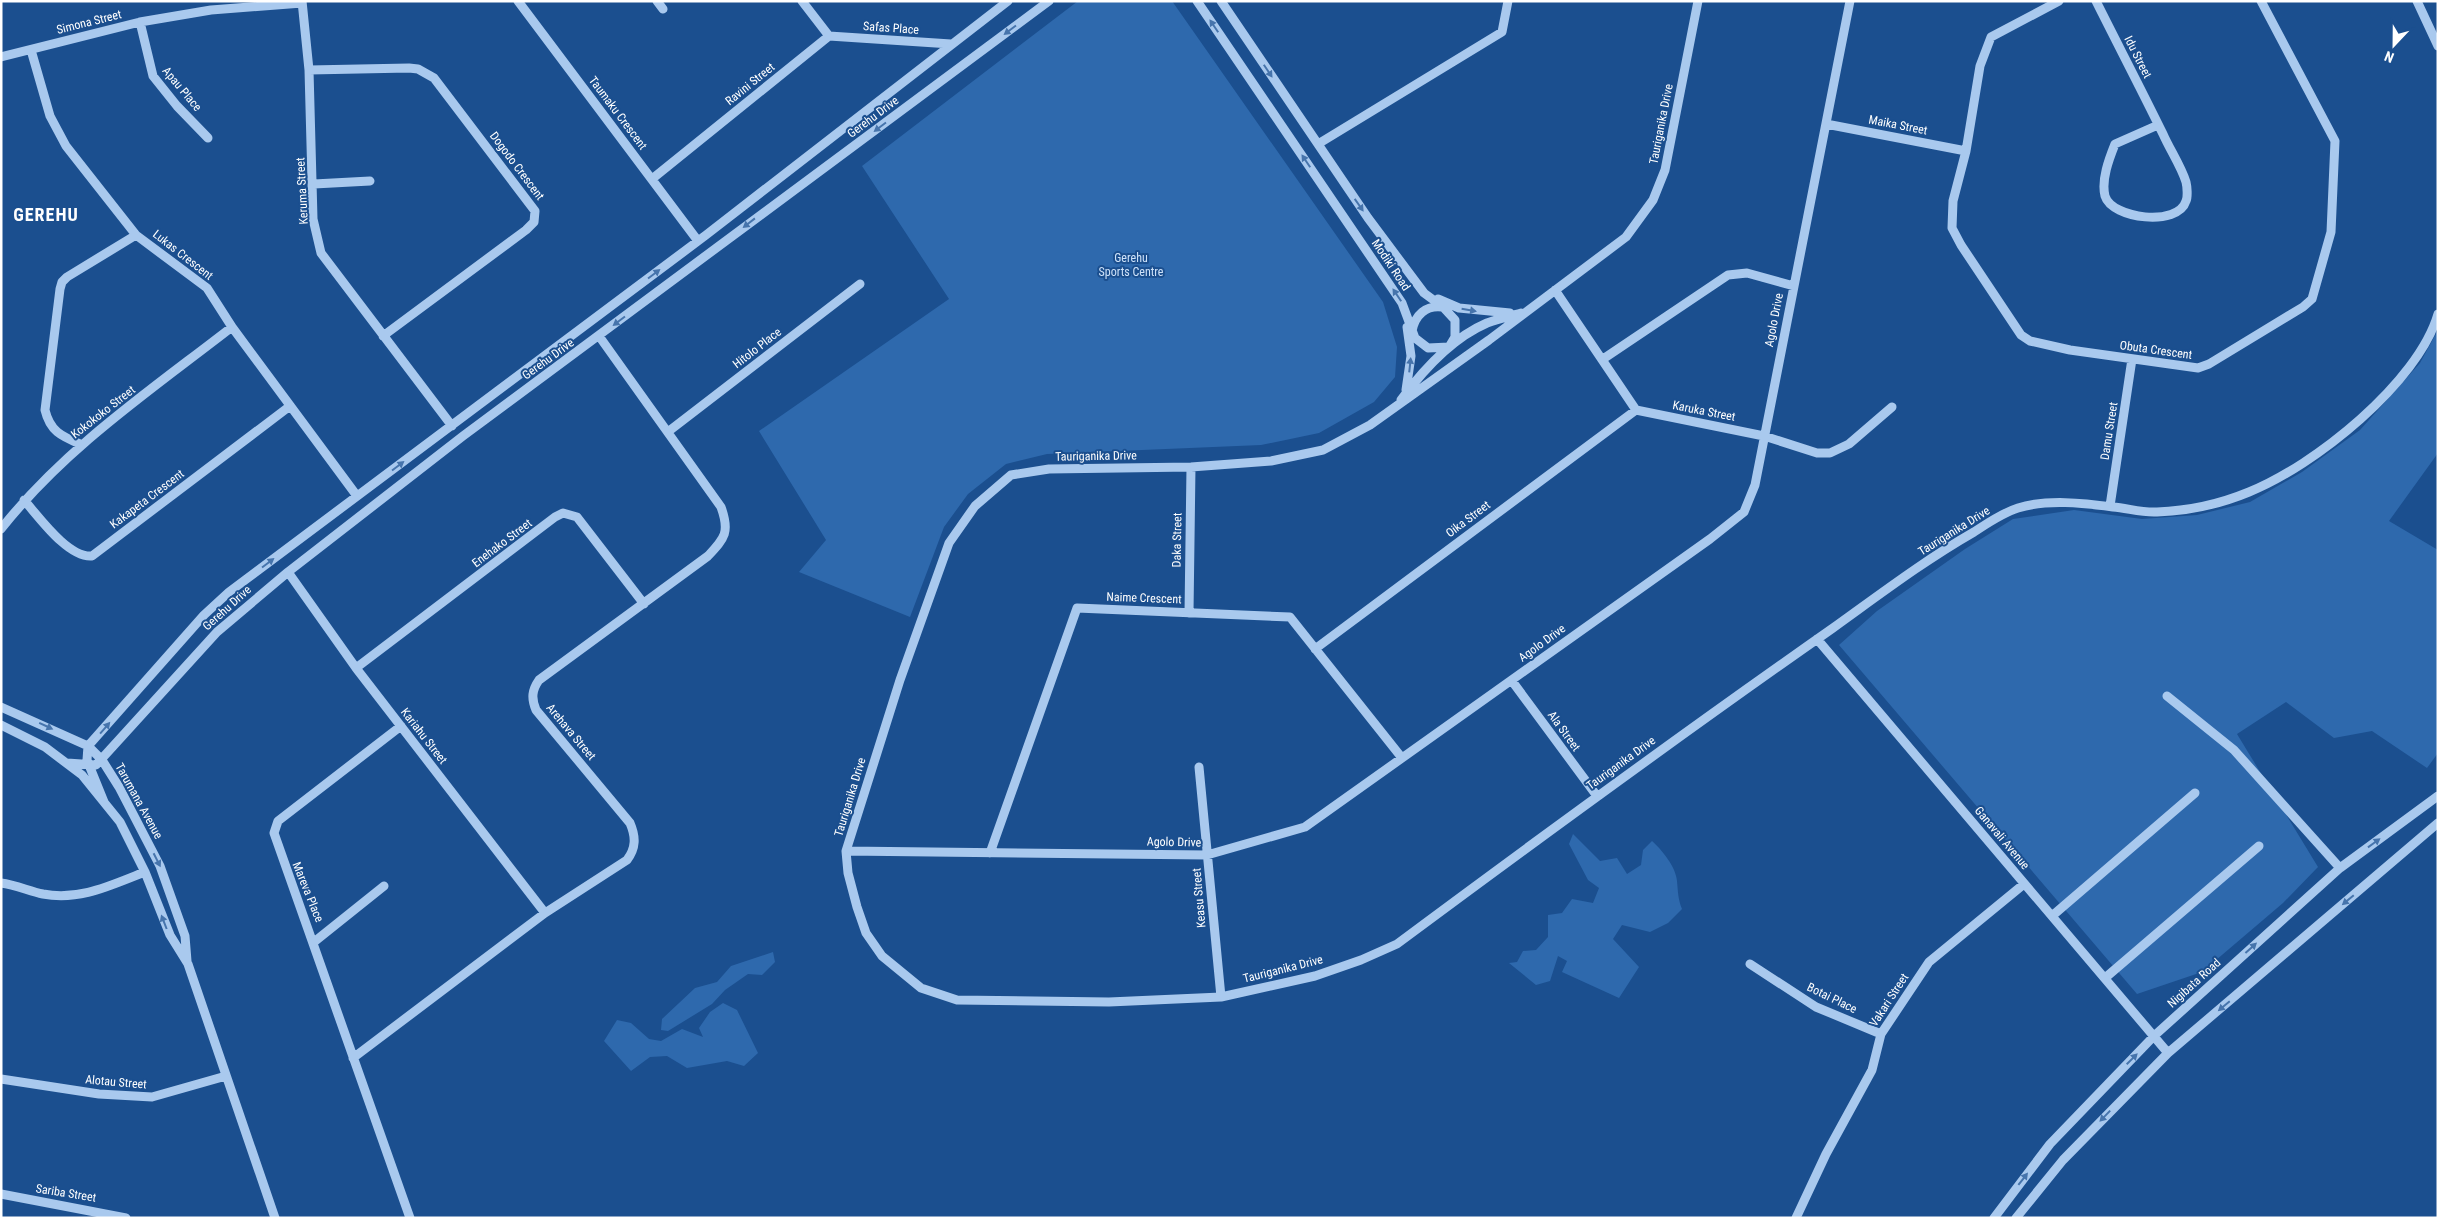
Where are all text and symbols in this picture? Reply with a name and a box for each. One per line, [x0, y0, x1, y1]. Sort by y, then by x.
street label: Simona Street [55, 7, 123, 37]
street label: Safas Place [863, 19, 920, 37]
one-way arrow [1209, 20, 1219, 33]
north arrow [2369, 20, 2419, 70]
one-way arrow [1003, 25, 1017, 35]
street label: Idu Street [2121, 33, 2155, 81]
text: N [2382, 48, 2396, 66]
street label: Ravini Street [723, 60, 778, 108]
street label: Apau Place [159, 64, 205, 114]
one-way arrow [1263, 64, 1273, 77]
street label: Taumaku Crescent [586, 74, 650, 153]
street label: Tauriganika Drive [1646, 82, 1676, 165]
street label: Gerehu Drive [845, 93, 902, 141]
street label: Maika Street [1867, 112, 1929, 138]
one-way arrow [873, 122, 887, 132]
street label: Dogodo Crescent [487, 129, 547, 203]
one-way arrow [1301, 154, 1310, 168]
street label: Keruma Street [293, 157, 311, 225]
one-way arrow [1354, 198, 1364, 212]
district label: GEREHU [13, 204, 79, 225]
one-way arrow [742, 218, 756, 228]
street label: Lukas Crescent [150, 227, 216, 283]
street label: Modiki Road [1369, 237, 1413, 293]
park label: Gerehu Sports Centre [1099, 251, 1164, 279]
one-way arrow [647, 269, 661, 279]
one-way arrow [1392, 289, 1402, 302]
street label: Agolo Drive [1762, 292, 1786, 348]
one-way arrow [1461, 307, 1477, 315]
one-way arrow [613, 316, 626, 327]
street label: Hitolo Place [730, 325, 784, 371]
street label: Gerehu Drive [520, 335, 577, 382]
street label: Obuta Crescent [2119, 338, 2194, 362]
one-way arrow [1406, 357, 1414, 373]
street label: Kokokoko Street [68, 382, 138, 441]
street label: Karuka Street [1671, 398, 1737, 424]
street label: Damu Street [2098, 401, 2121, 461]
street label: Tauriganika Drive [1055, 448, 1137, 464]
one-way arrow [391, 461, 405, 471]
street label: Kakapeta Crescent [107, 466, 187, 531]
street label: Oika Street [1443, 497, 1493, 540]
street label: Tauriganika Drive [1916, 503, 1993, 559]
street label: Daka Street [1170, 512, 1184, 567]
street label: Enehako Street [469, 516, 535, 570]
one-way arrow [261, 558, 275, 568]
street label: Gerehu Drive [200, 582, 254, 633]
street label: Naime Crescent [1106, 590, 1182, 606]
street label: Agolo Drive [1516, 621, 1568, 665]
street label: Arehava Street [543, 701, 599, 763]
street label: Kariahu Street [398, 705, 450, 767]
street label: Ala Street [1545, 708, 1584, 754]
one-way arrow [99, 722, 111, 734]
one-way arrow [39, 723, 53, 731]
street label: Tauriganika Drive [1584, 733, 1658, 793]
street label: Tauriganika Drive [831, 756, 869, 838]
street label: Tarumana Avenue [112, 761, 166, 842]
street label: Ganavali Avenue [1972, 804, 2033, 873]
street label: Agolo Drive [1147, 835, 1202, 849]
one-way arrow [2367, 837, 2380, 848]
one-way arrow [153, 852, 161, 867]
street label: Mareva Place [290, 860, 327, 925]
street label: Keasu Street [1189, 867, 1209, 928]
one-way arrow [2341, 895, 2354, 906]
one-way arrow [160, 914, 167, 929]
one-way arrow [2245, 942, 2257, 954]
street label: Tauriganika Drive [1242, 952, 1325, 986]
street label: Nigibata Road [2165, 955, 2223, 1011]
street label: Vakari Street [1867, 970, 1912, 1029]
street label: Botai Place [1805, 980, 1860, 1016]
one-way arrow [2218, 1000, 2231, 1011]
one-way arrow [2126, 1053, 2138, 1065]
street label: Alotau Street [85, 1072, 148, 1092]
one-way arrow [2099, 1110, 2111, 1122]
one-way arrow [2017, 1172, 2028, 1185]
street label: Sariba Street [35, 1181, 98, 1205]

